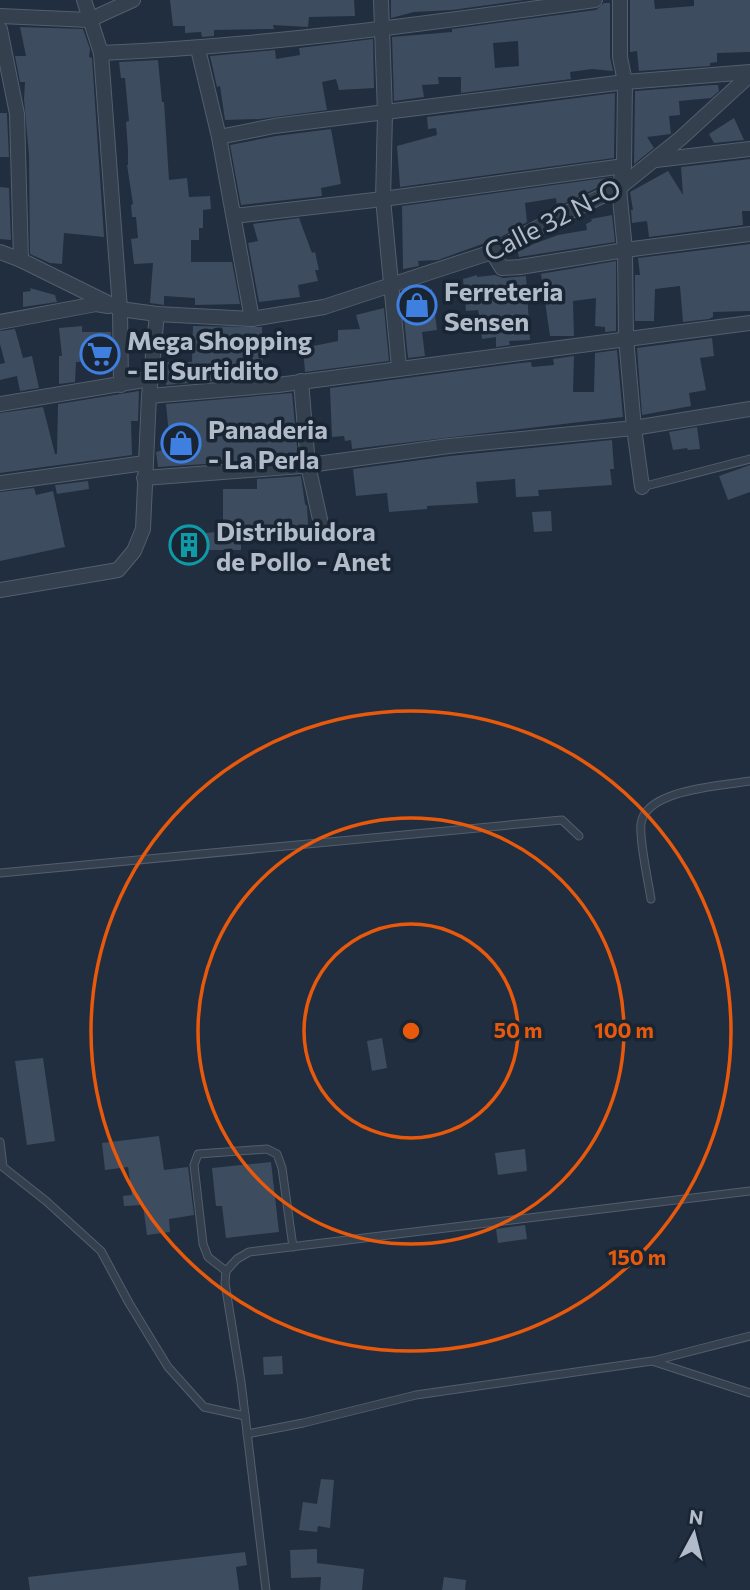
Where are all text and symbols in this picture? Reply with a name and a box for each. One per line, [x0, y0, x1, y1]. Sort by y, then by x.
street label: Calle 32 N-O [478, 171, 626, 267]
place label: Ferreteria Sensen [444, 275, 563, 336]
shop icon: Ferreteria Sensen [396, 284, 438, 326]
place label: Mega Shopping - El Surtidito [127, 324, 312, 385]
supermarket icon: Mega Shopping - El Surtidito [79, 333, 121, 375]
place label: Panaderia - La Perla [208, 413, 328, 474]
shop icon: Panaderia - La Perla [160, 422, 202, 464]
place label: Distribuidora de Pollo - Anet [216, 515, 391, 576]
building icon: Distribuidora de Pollo - Anet [168, 524, 210, 566]
text: 50 m [494, 1017, 542, 1042]
text: 100 m [594, 1017, 654, 1042]
centre of rings [399, 1019, 423, 1043]
text: 150 m [608, 1244, 666, 1269]
north arrow [659, 1499, 729, 1569]
text: N [688, 1504, 705, 1529]

